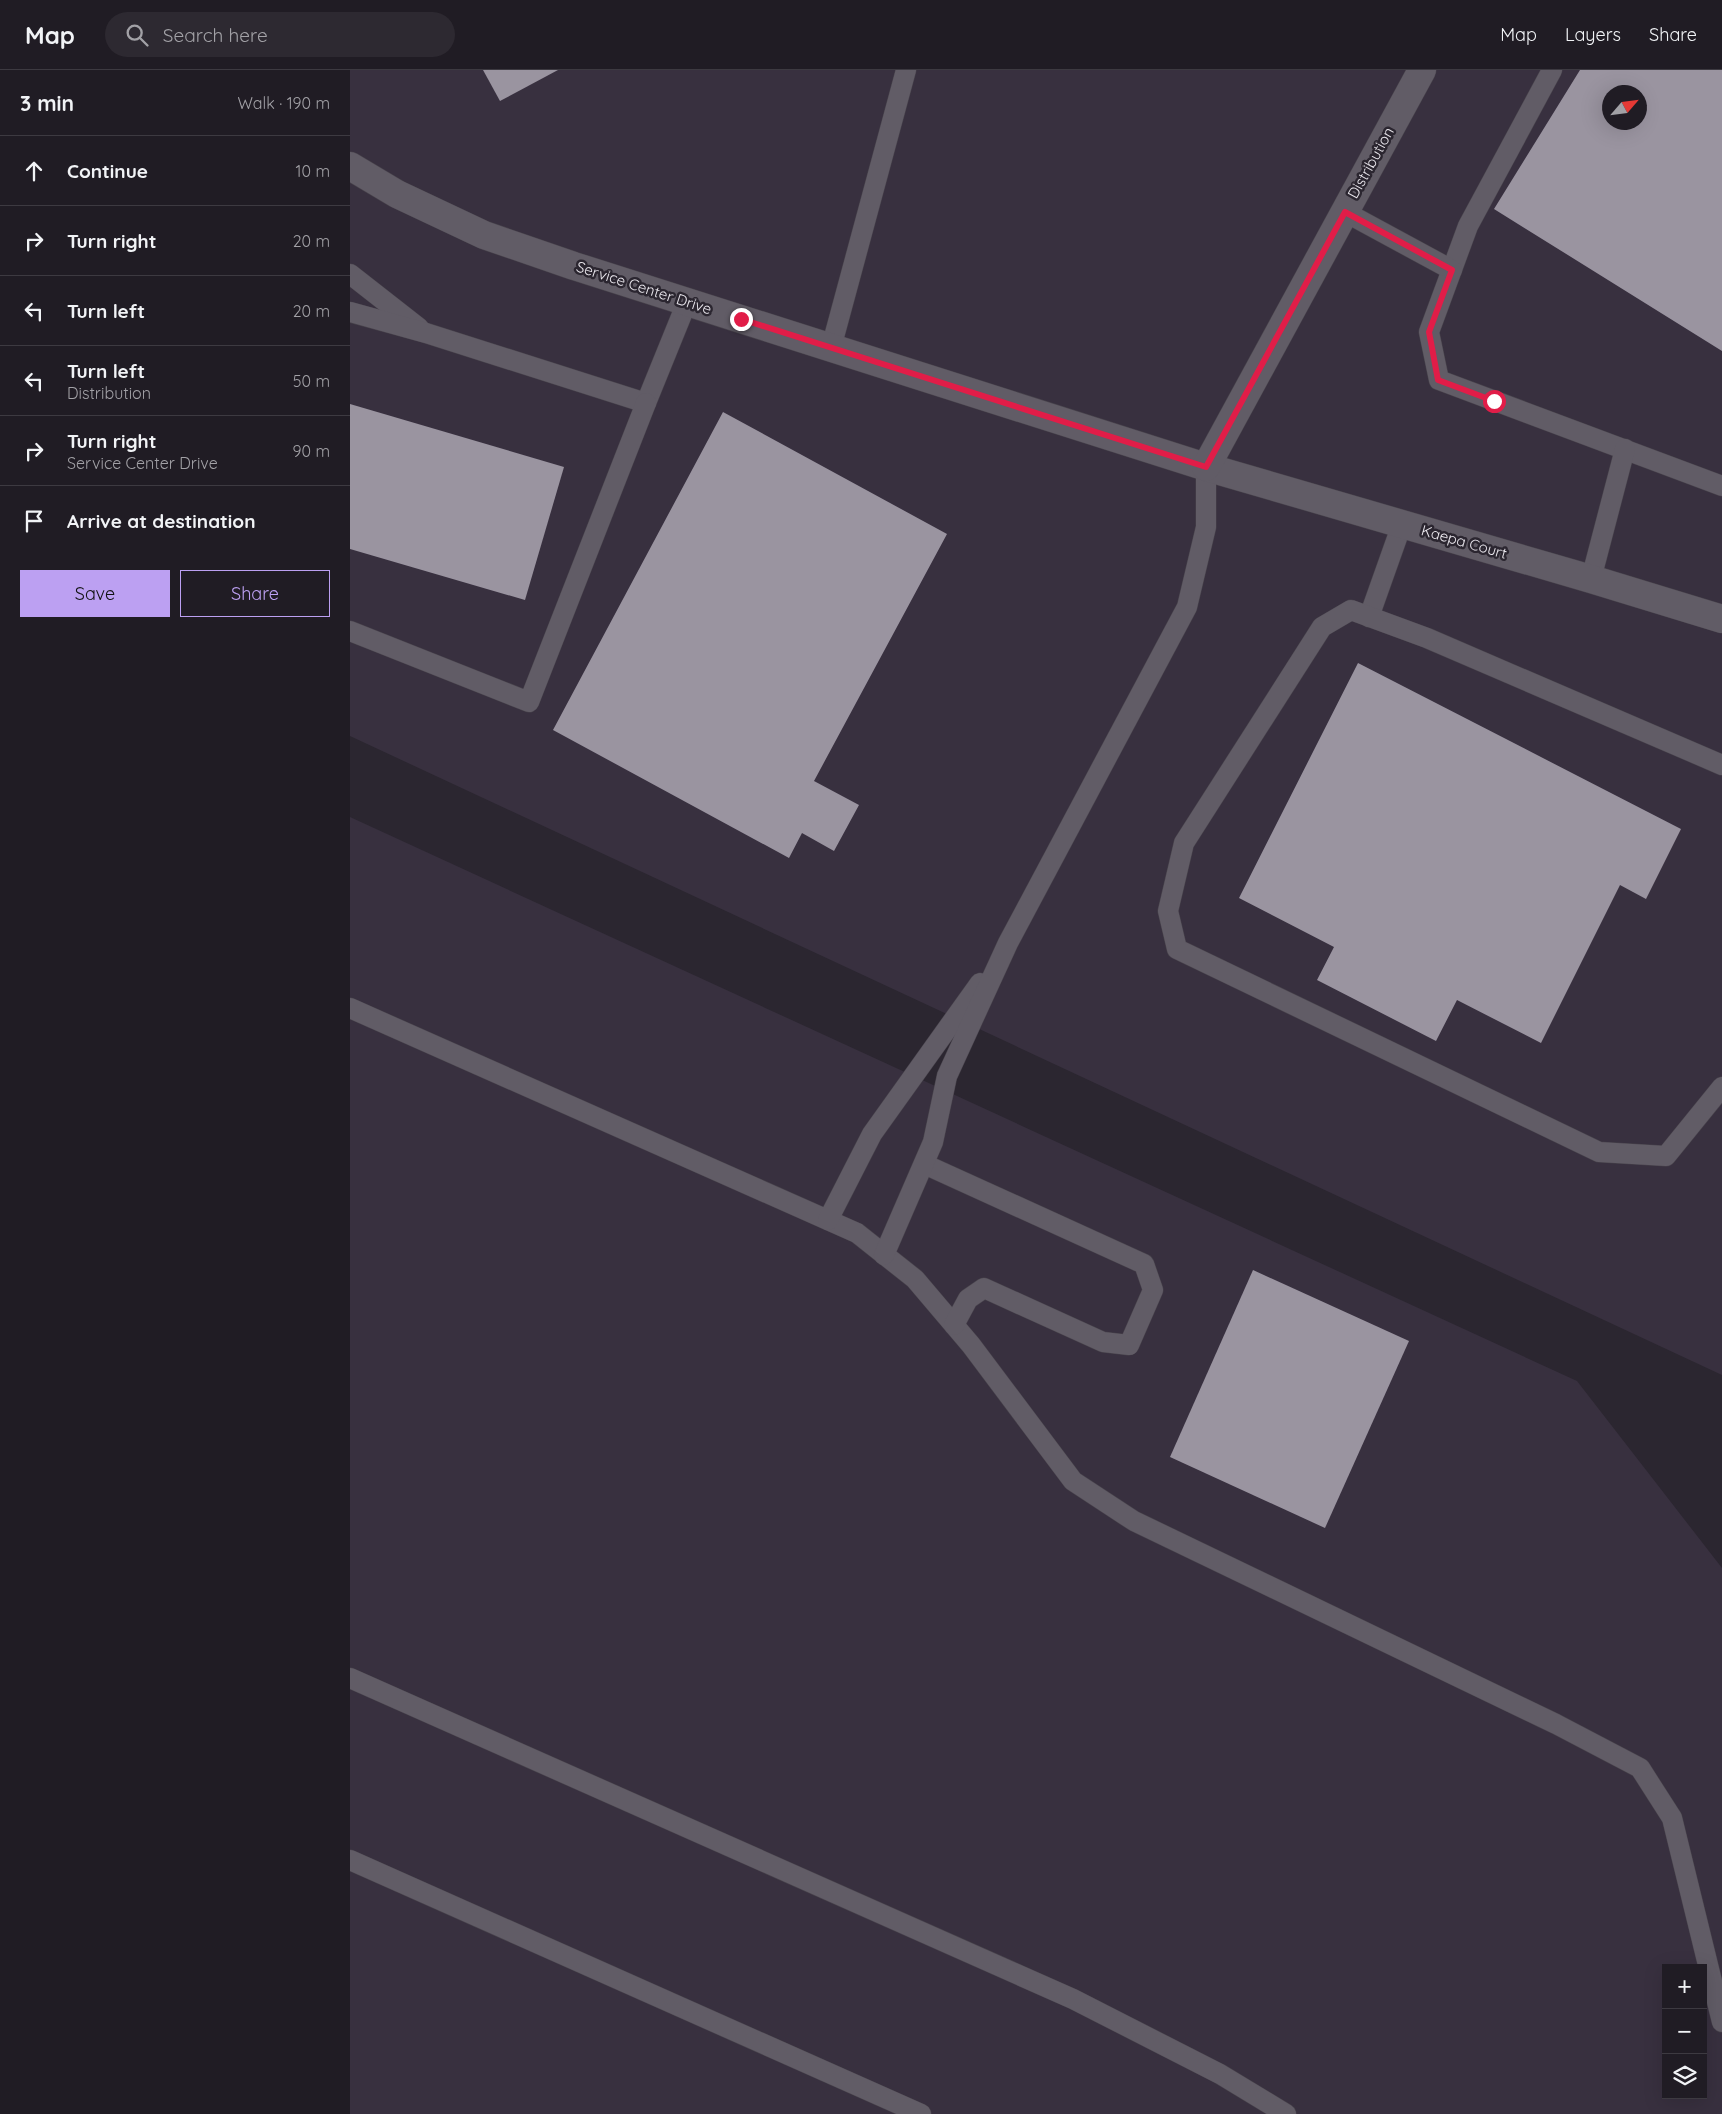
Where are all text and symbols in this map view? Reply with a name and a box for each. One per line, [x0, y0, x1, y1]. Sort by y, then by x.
search box [105, 12, 455, 57]
text: Map [25, 20, 75, 50]
icon: search [123, 21, 151, 49]
text: Search here [163, 23, 268, 47]
text: Map [1500, 23, 1537, 46]
text: Layers [1565, 23, 1621, 46]
text: Share [1649, 23, 1697, 46]
north arrow [1602, 85, 1647, 130]
text: 3 min [20, 90, 74, 116]
text: Walk · 190 m [238, 93, 330, 113]
street label: Distribution [1343, 124, 1398, 202]
icon: ahead [20, 157, 48, 185]
text: Continue [67, 159, 148, 183]
text: 10 m [296, 161, 330, 181]
icon: right [20, 227, 48, 255]
text: Turn right [67, 229, 156, 253]
text: 20 m [293, 231, 330, 251]
street label: Service Center Drive [574, 257, 714, 318]
icon: left [20, 297, 48, 325]
text: Turn left [67, 299, 145, 323]
text: 20 m [293, 301, 330, 321]
route end [730, 308, 753, 331]
text: Turn left [67, 359, 145, 383]
icon: left [20, 367, 48, 395]
text: 50 m [293, 371, 330, 391]
text: Distribution [67, 383, 151, 403]
route start [1483, 390, 1506, 413]
text: Turn right [67, 429, 156, 453]
icon: right [20, 437, 48, 465]
text: 90 m [293, 441, 330, 461]
text: Service Center Drive [67, 453, 218, 473]
icon: arrive [20, 507, 48, 535]
text: Arrive at destination [67, 509, 256, 533]
street label: Kaepa Court [1419, 520, 1509, 563]
button: Save [20, 570, 170, 617]
button: Share [180, 570, 330, 617]
map controls [1662, 1964, 1707, 2099]
button: + [1662, 1964, 1707, 2009]
button: − [1662, 2009, 1707, 2054]
button: layers [1662, 2054, 1707, 2099]

